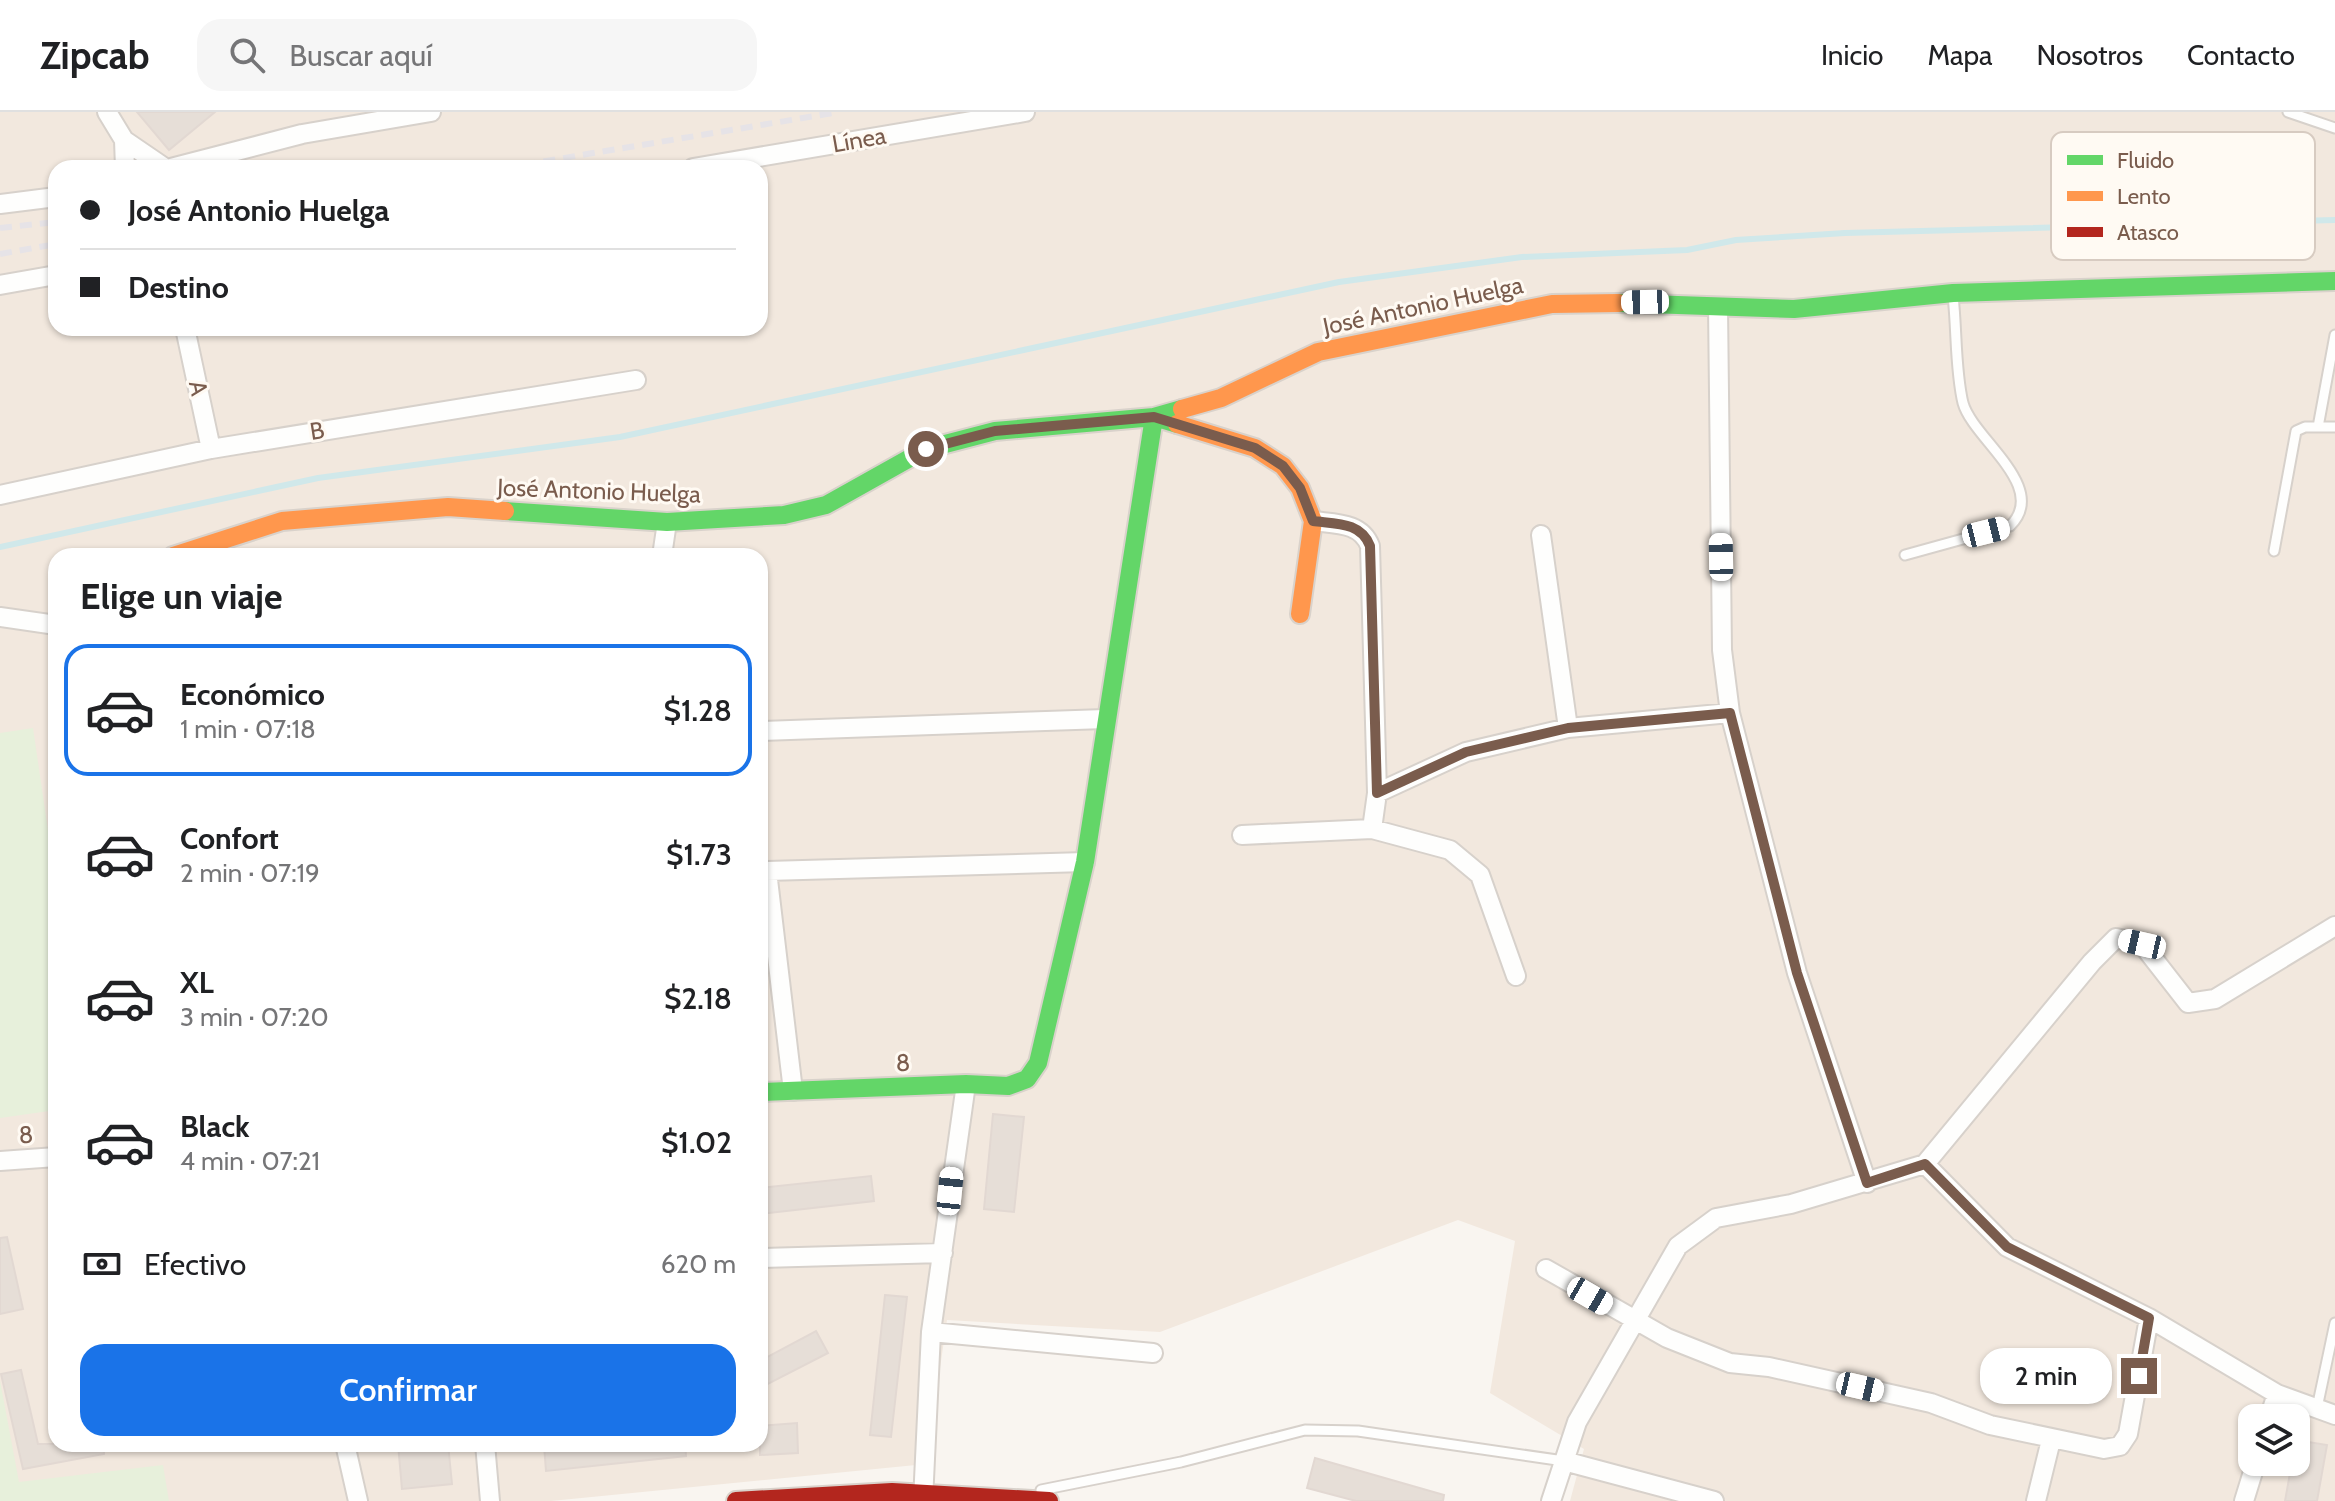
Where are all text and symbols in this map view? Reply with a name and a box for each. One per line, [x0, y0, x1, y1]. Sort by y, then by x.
search box [197, 19, 757, 91]
text: Zipcab [40, 32, 149, 79]
icon: search [225, 33, 269, 77]
text: Buscar aquí [289, 37, 433, 74]
text: Inicio [1821, 38, 1884, 72]
text: Mapa [1928, 38, 1993, 72]
text: Nosotros [2037, 38, 2143, 72]
text: Contacto [2187, 38, 2295, 72]
street label: Línea [830, 120, 889, 159]
legend [2051, 132, 2315, 260]
text: Fluido [2117, 147, 2174, 174]
text: Lento [2117, 183, 2171, 210]
text: José Antonio Huelga [128, 192, 389, 229]
text: Atasco [2117, 219, 2179, 246]
text: Destino [128, 269, 229, 306]
street label: José Antonio Huelga [1319, 270, 1526, 341]
car [1621, 290, 1669, 314]
street label: A [183, 378, 214, 398]
street label: B [308, 415, 326, 446]
route start [908, 431, 944, 467]
street label: José Antonio Huelga [496, 472, 702, 509]
car [1960, 515, 2012, 549]
car [1709, 533, 1733, 581]
text: Elige un viaje [80, 574, 283, 618]
icon: car [84, 674, 156, 746]
text: Económico [180, 676, 325, 713]
text: $1.28 [663, 692, 732, 729]
text: 1 min · 07:18 [180, 713, 316, 745]
icon: car [84, 818, 156, 890]
text: Confort [180, 820, 279, 857]
text: $1.73 [666, 836, 732, 873]
text: 2 min · 07:19 [180, 857, 320, 889]
car [2116, 927, 2168, 961]
icon: car [84, 962, 156, 1034]
text: XL [180, 964, 214, 1001]
text: $2.18 [664, 980, 732, 1017]
text: 3 min · 07:20 [180, 1001, 329, 1033]
street label: 8 [895, 1048, 911, 1077]
icon: car [84, 1106, 156, 1178]
text: Black [180, 1108, 250, 1145]
street label: 8 [18, 1120, 34, 1149]
text: $1.02 [661, 1124, 732, 1161]
text: 4 min · 07:21 [180, 1145, 320, 1177]
car [936, 1166, 964, 1216]
icon: cash [80, 1242, 124, 1286]
text: Efectivo [144, 1246, 246, 1283]
text: 620 m [661, 1248, 736, 1280]
car [1563, 1274, 1617, 1318]
button: Confirmar [80, 1344, 736, 1436]
callout: 2 min [1979, 1348, 2111, 1404]
route end [2121, 1358, 2157, 1394]
text: 2 min [2015, 1360, 2077, 1392]
car [1834, 1370, 1886, 1404]
map controls [2238, 1404, 2310, 1476]
button: layers [2238, 1404, 2310, 1476]

